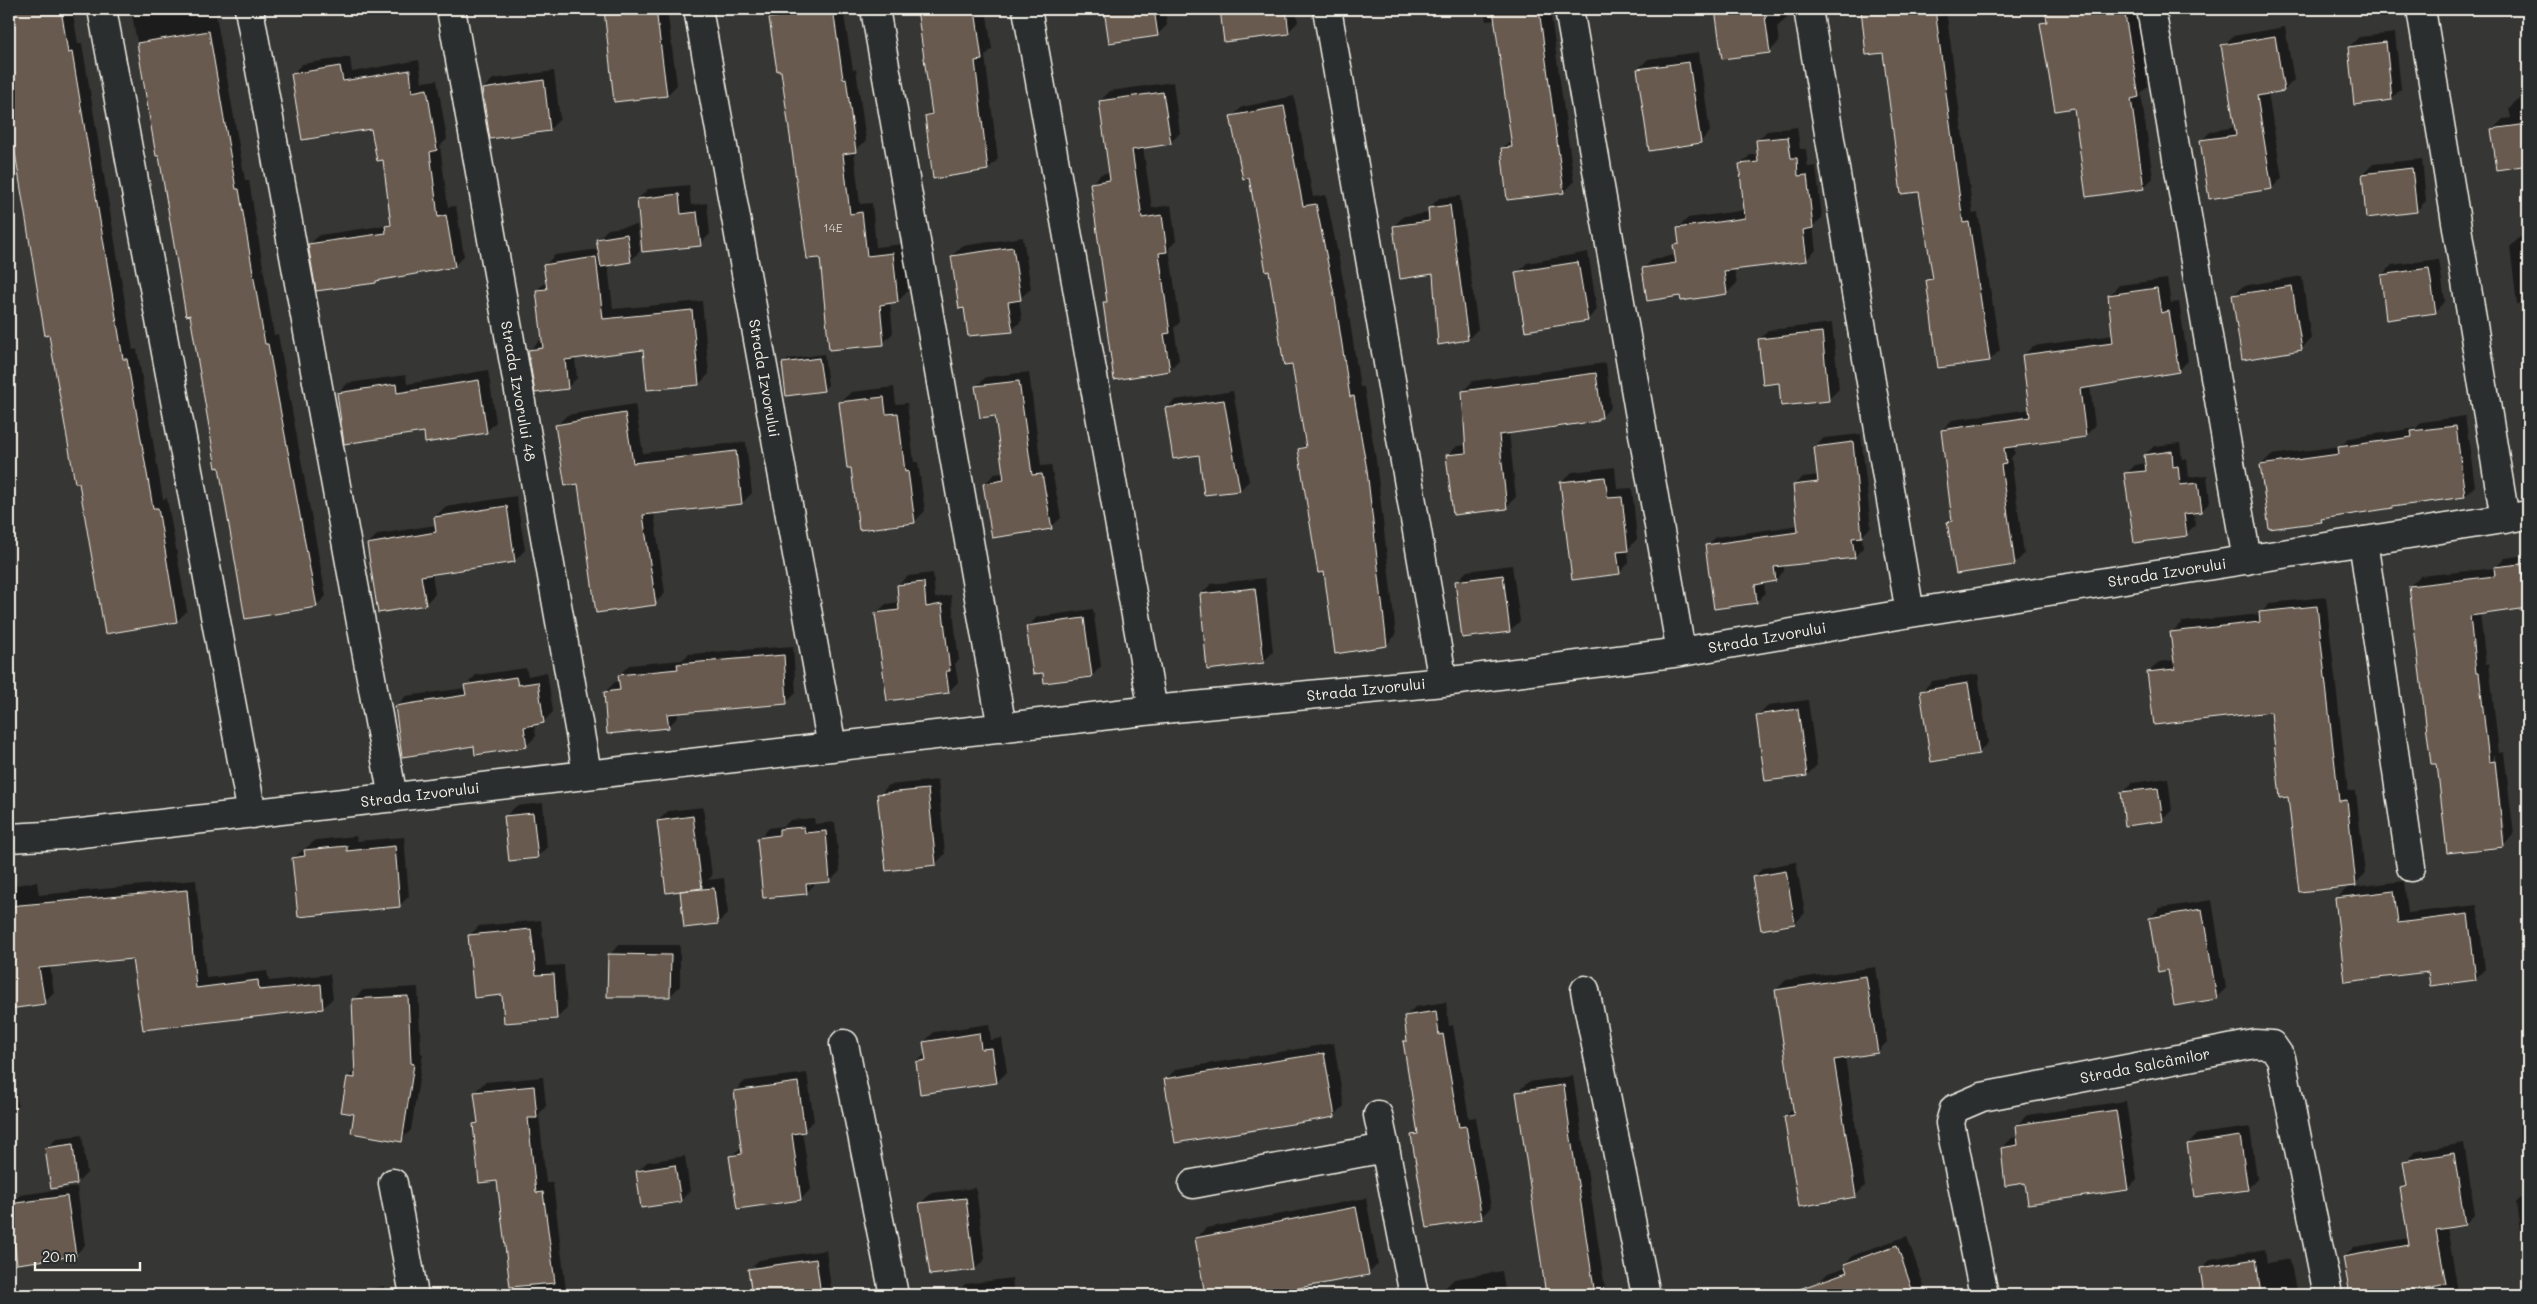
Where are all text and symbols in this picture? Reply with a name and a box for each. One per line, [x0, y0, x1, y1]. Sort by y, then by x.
house number: 14E [823, 219, 843, 235]
street label: Strada Izvorului [745, 317, 785, 439]
street label: Strada Izvorului 48 [497, 319, 541, 463]
street label: Strada Izvorului [2106, 553, 2228, 591]
street label: Strada Izvorului [1706, 617, 1828, 657]
street label: Strada Izvorului [1305, 673, 1427, 705]
street label: Strada Izvorului [359, 777, 481, 811]
street label: Strada Salcâmilor [2078, 1043, 2212, 1087]
scale bar [35, 1239, 140, 1271]
text: 20 m [42, 1246, 76, 1266]

